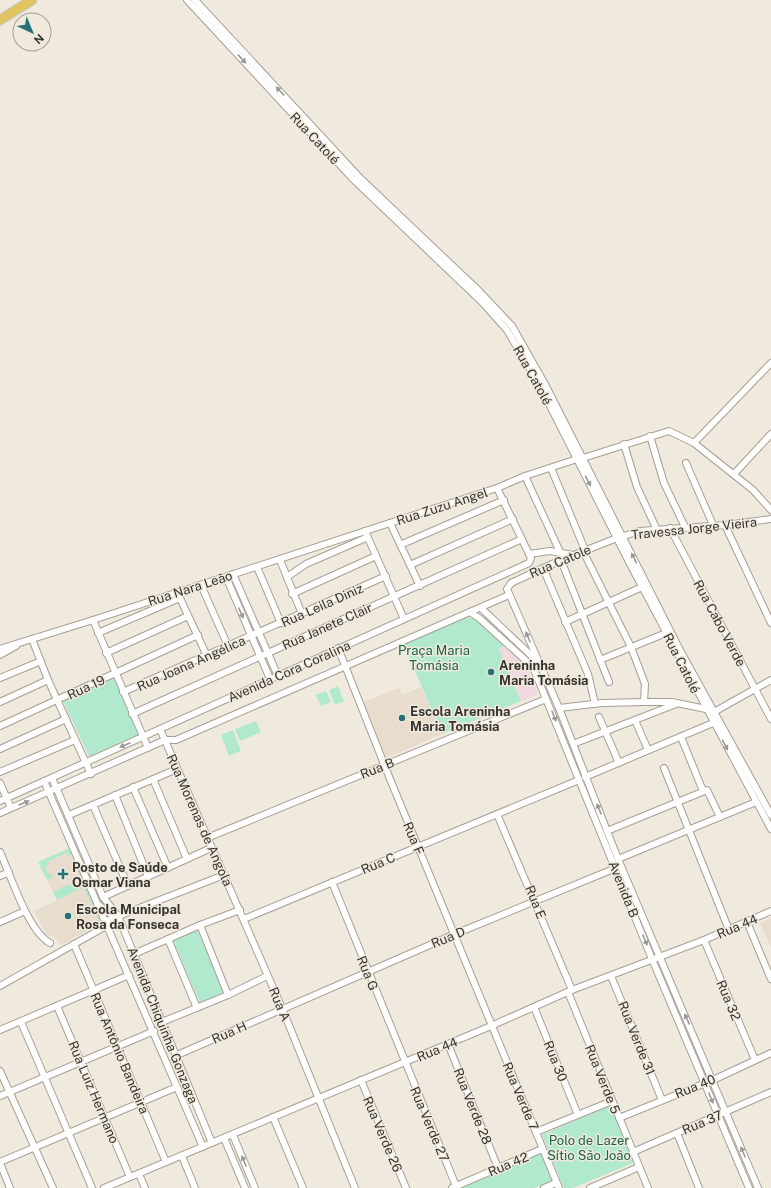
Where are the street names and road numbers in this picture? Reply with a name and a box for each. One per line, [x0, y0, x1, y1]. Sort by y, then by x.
street label: Rua Catolé [287, 109, 342, 167]
street label: Rua Catolé [510, 343, 555, 408]
street label: Rua Zuzu Angel [395, 485, 490, 528]
street label: Travessa Jorge Vieira [630, 514, 758, 543]
street label: Rua Catole [527, 542, 593, 581]
street label: Rua Nara Leão [146, 568, 234, 609]
street label: Rua Cabo Verde [690, 577, 749, 669]
street label: Rua Leila Diniz [279, 581, 365, 630]
street label: Rua Janete Clair [280, 600, 375, 653]
street label: Rua Catolé [660, 631, 703, 696]
street label: Rua Joana Angélica [135, 633, 248, 694]
street label: Avenida Cora Coralina [226, 638, 353, 705]
street label: Rua 19 [65, 672, 108, 703]
street label: Rua Morenas de Angola [164, 752, 235, 889]
street label: Rua B [358, 755, 396, 782]
street label: Rua F [400, 819, 427, 857]
street label: Rua C [359, 850, 398, 877]
street label: Avenida B [605, 859, 642, 920]
street label: Rua E [522, 883, 549, 921]
street label: Rua 44 [715, 911, 760, 942]
street label: Rua D [429, 924, 468, 951]
street label: Avenida Chiquinha Gonzaga [124, 945, 201, 1106]
street label: Rua G [354, 954, 381, 993]
street label: Rua 32 [713, 978, 744, 1023]
street label: Rua A [266, 985, 293, 1024]
street label: Rua Antônio Bandeira [87, 990, 152, 1116]
street label: Rua Verde 31 [615, 999, 658, 1077]
street label: Rua H [209, 1018, 249, 1047]
street label: Rua 44 [415, 1034, 460, 1065]
street label: Rua Luiz Hermano [65, 1039, 122, 1146]
street label: Rua 30 [541, 1039, 570, 1084]
street label: Rua Verde 5 [582, 1042, 623, 1116]
street label: Rua Verde 7 [499, 1060, 542, 1133]
street label: Rua Verde 28 [450, 1066, 495, 1147]
street label: Rua 40 [673, 1071, 718, 1101]
street label: Rua Verde 27 [407, 1084, 452, 1164]
street label: Rua Verde 26 [360, 1094, 405, 1174]
street label: Rua 37 [680, 1107, 725, 1138]
street label: Rua 42 [486, 1149, 531, 1180]

